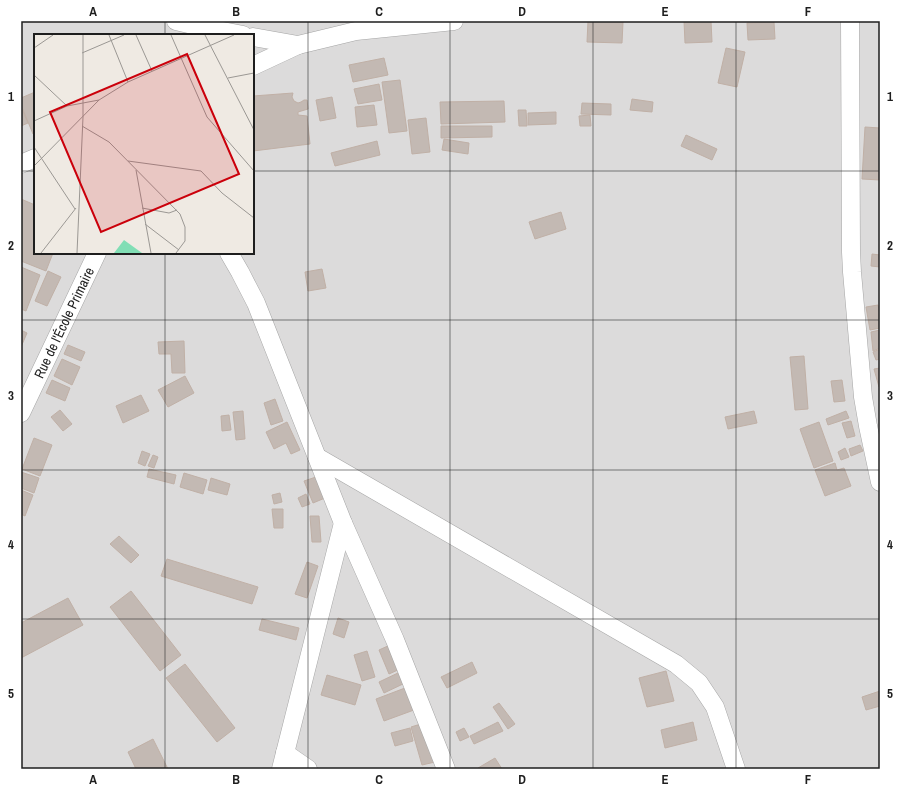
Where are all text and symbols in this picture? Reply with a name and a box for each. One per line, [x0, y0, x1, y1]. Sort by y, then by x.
text: A [89, 3, 97, 20]
text: B [232, 3, 240, 20]
text: C [375, 3, 383, 20]
text: D [518, 3, 526, 20]
text: E [661, 3, 669, 20]
text: F [805, 3, 812, 20]
inset map [34, 34, 254, 254]
text: 1 [8, 88, 14, 105]
text: 1 [887, 88, 893, 105]
text: 2 [8, 237, 14, 254]
text: 2 [887, 237, 893, 254]
street label: Rue de l'École Primaire [30, 264, 98, 381]
text: 3 [8, 387, 14, 404]
text: 3 [887, 387, 893, 404]
text: 4 [8, 536, 14, 553]
text: 4 [887, 536, 893, 553]
text: 5 [8, 685, 14, 702]
text: 5 [887, 685, 893, 702]
text: A [89, 771, 97, 788]
text: B [232, 771, 240, 788]
text: C [375, 771, 383, 788]
text: D [518, 771, 526, 788]
text: E [661, 771, 669, 788]
text: F [805, 771, 812, 788]

